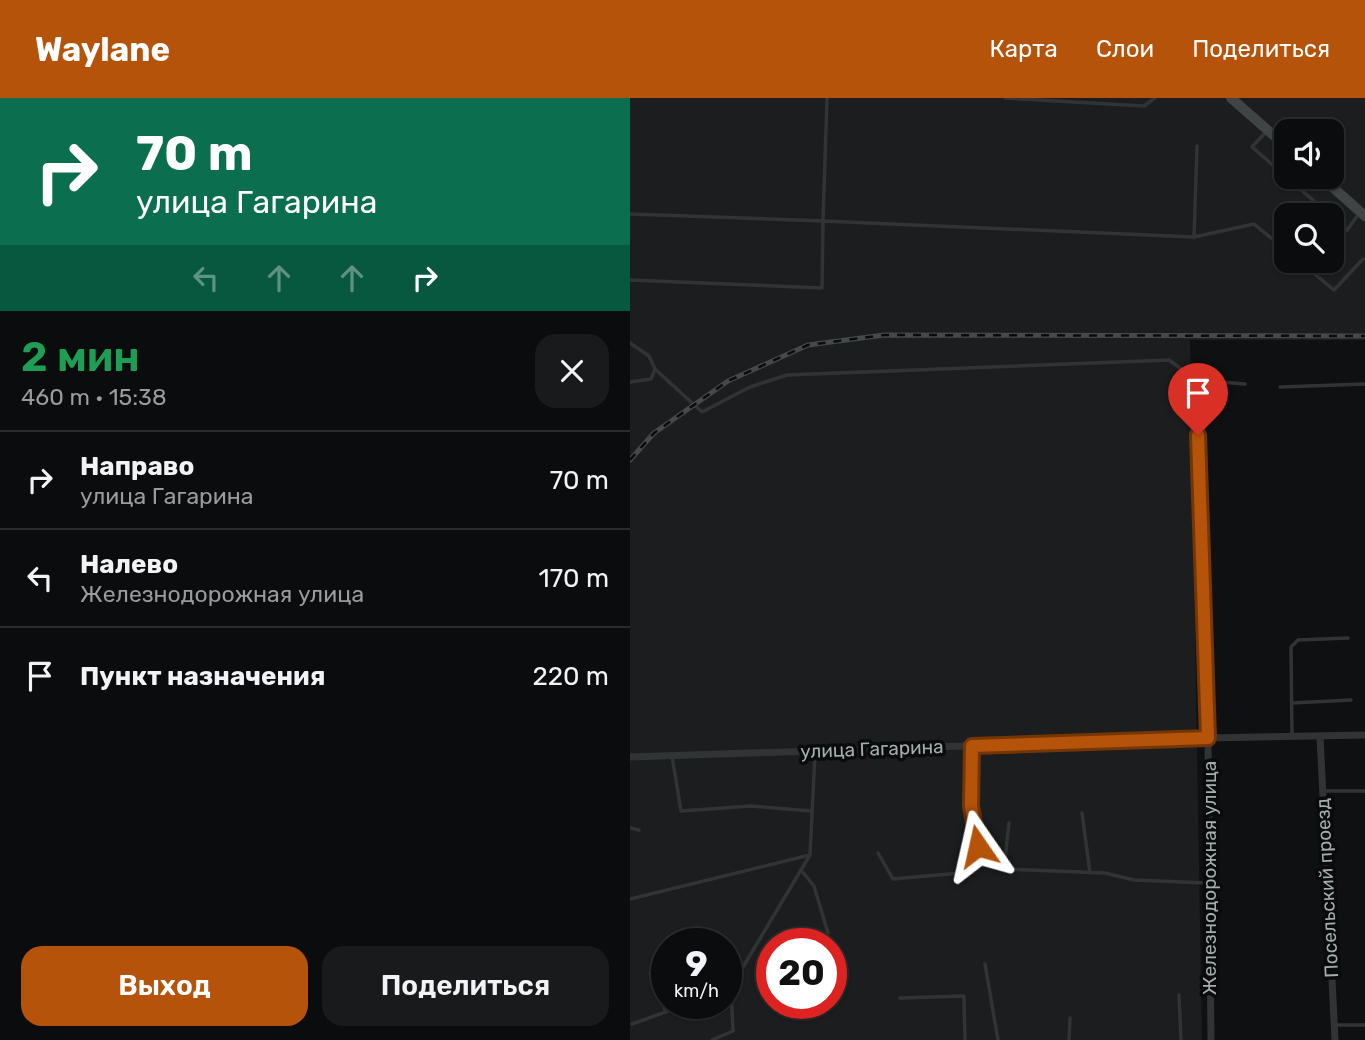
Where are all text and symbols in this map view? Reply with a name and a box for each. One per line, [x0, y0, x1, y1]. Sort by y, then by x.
text: Waylane [35, 30, 170, 69]
text: Карта [989, 35, 1058, 63]
text: Слои [1096, 35, 1154, 63]
text: Поделиться [1192, 35, 1330, 63]
map controls [1274, 119, 1344, 273]
button: sound [1274, 119, 1344, 189]
text: 70 m [136, 124, 253, 182]
icon: right [21, 126, 112, 217]
text: улица Гагарина [136, 183, 377, 221]
button: search [1274, 203, 1344, 273]
icon: left [187, 259, 225, 297]
icon: ahead [260, 259, 298, 297]
icon: ahead [333, 259, 371, 297]
icon: right [406, 259, 444, 297]
text: 2 мин [21, 332, 140, 382]
button: close [535, 334, 609, 408]
pin [1168, 363, 1228, 435]
icon: arrive [1179, 374, 1217, 412]
text: 460 m · 15:38 [21, 383, 167, 411]
text: Направо [80, 451, 194, 482]
icon: right [21, 461, 59, 499]
text: 70 m [550, 465, 609, 496]
text: улица Гагарина [80, 482, 254, 510]
text: Налево [80, 549, 178, 580]
icon: left [21, 559, 59, 597]
text: 170 m [539, 563, 609, 594]
text: Железнодорожная улица [80, 580, 364, 608]
icon: arrive [21, 657, 59, 695]
text: Пункт назначения [80, 661, 325, 692]
text: 220 m [532, 661, 609, 692]
street label: улица Гагарина [800, 735, 944, 763]
street label: Железнодорожная улица [1198, 761, 1221, 995]
street label: Посельский проезд [1311, 798, 1343, 978]
position arrow [941, 809, 1015, 883]
speed limit sign: 20 [756, 928, 847, 1019]
text: 9 [685, 943, 708, 985]
button: Выход [21, 946, 308, 1026]
button: Поделиться [322, 946, 609, 1026]
text: km/h [674, 980, 719, 1002]

